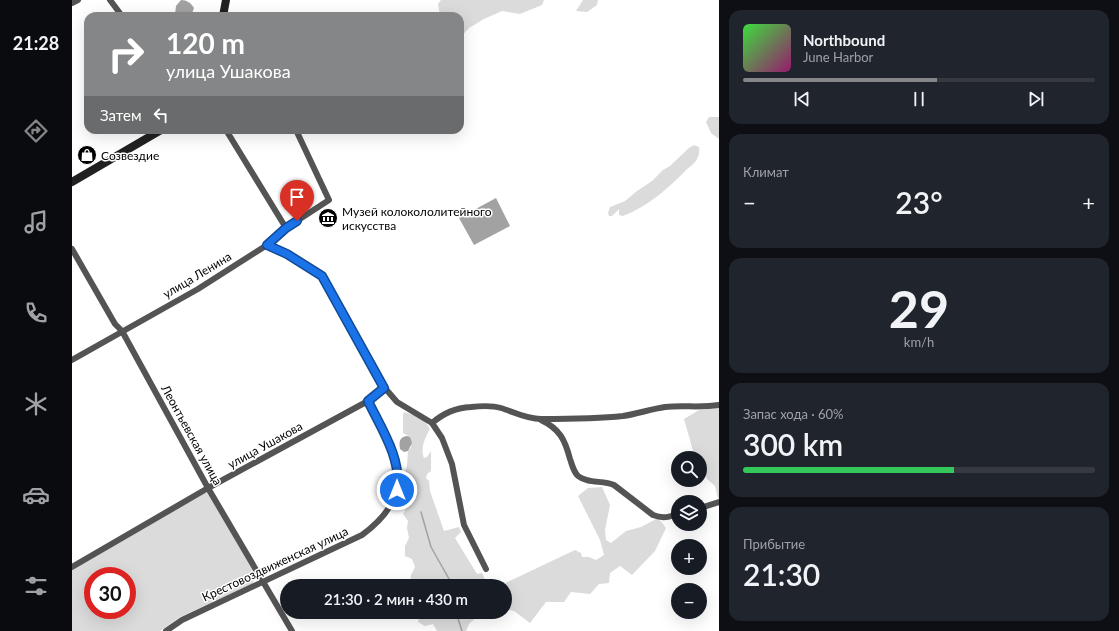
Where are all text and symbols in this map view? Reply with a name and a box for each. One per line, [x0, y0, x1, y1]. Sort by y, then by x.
text: 120 m [166, 26, 245, 60]
icon: right [100, 28, 152, 80]
text: Northbound [803, 31, 885, 49]
text: 21:28 [13, 32, 59, 54]
text: June Harbor [803, 49, 873, 65]
text: улица Ушакова [166, 60, 291, 82]
icon: previous [791, 88, 813, 110]
icon: pause [908, 88, 930, 110]
icon: next [1025, 88, 1047, 110]
icon: left [150, 104, 172, 126]
text: Затем [100, 106, 142, 124]
icon: directions [22, 117, 50, 145]
shop icon: Созвездие [76, 144, 98, 166]
place label: Созвездие [101, 148, 159, 163]
text: Климат [743, 164, 789, 180]
pin [280, 180, 314, 221]
text: 23° [895, 184, 943, 220]
icon: arrive [286, 186, 308, 208]
text: − [743, 189, 756, 216]
text: + [1082, 189, 1095, 216]
place label: Музей колокололитейного искусства [342, 204, 492, 233]
museum icon: Музей колокололитейного искусства [317, 207, 339, 229]
icon: music [22, 208, 50, 236]
street label: улица Ленина [160, 249, 234, 301]
text: 29 [889, 277, 949, 339]
icon: phone [22, 299, 50, 327]
text: km/h [904, 334, 934, 350]
street label: Леонтьевская улица [158, 381, 226, 488]
icon: climate [22, 390, 50, 418]
text: Запас хода · 60% [743, 406, 844, 422]
street label: улица Ушакова [225, 418, 305, 472]
text: 300 km [743, 426, 843, 462]
map controls [671, 451, 707, 619]
button: search [671, 451, 707, 487]
position arrow [376, 469, 418, 511]
icon: car [22, 481, 50, 509]
button: layers [671, 495, 707, 531]
street label: Крестовоздвиженская улица [200, 523, 351, 605]
text: Прибытие [743, 536, 805, 552]
button: + [671, 539, 707, 575]
text: 21:30 [743, 556, 820, 592]
speed limit sign: 30 [84, 567, 136, 619]
icon: filters [22, 572, 50, 600]
button: − [671, 583, 707, 619]
text: 21:30 · 2 мин · 430 m [324, 590, 468, 608]

